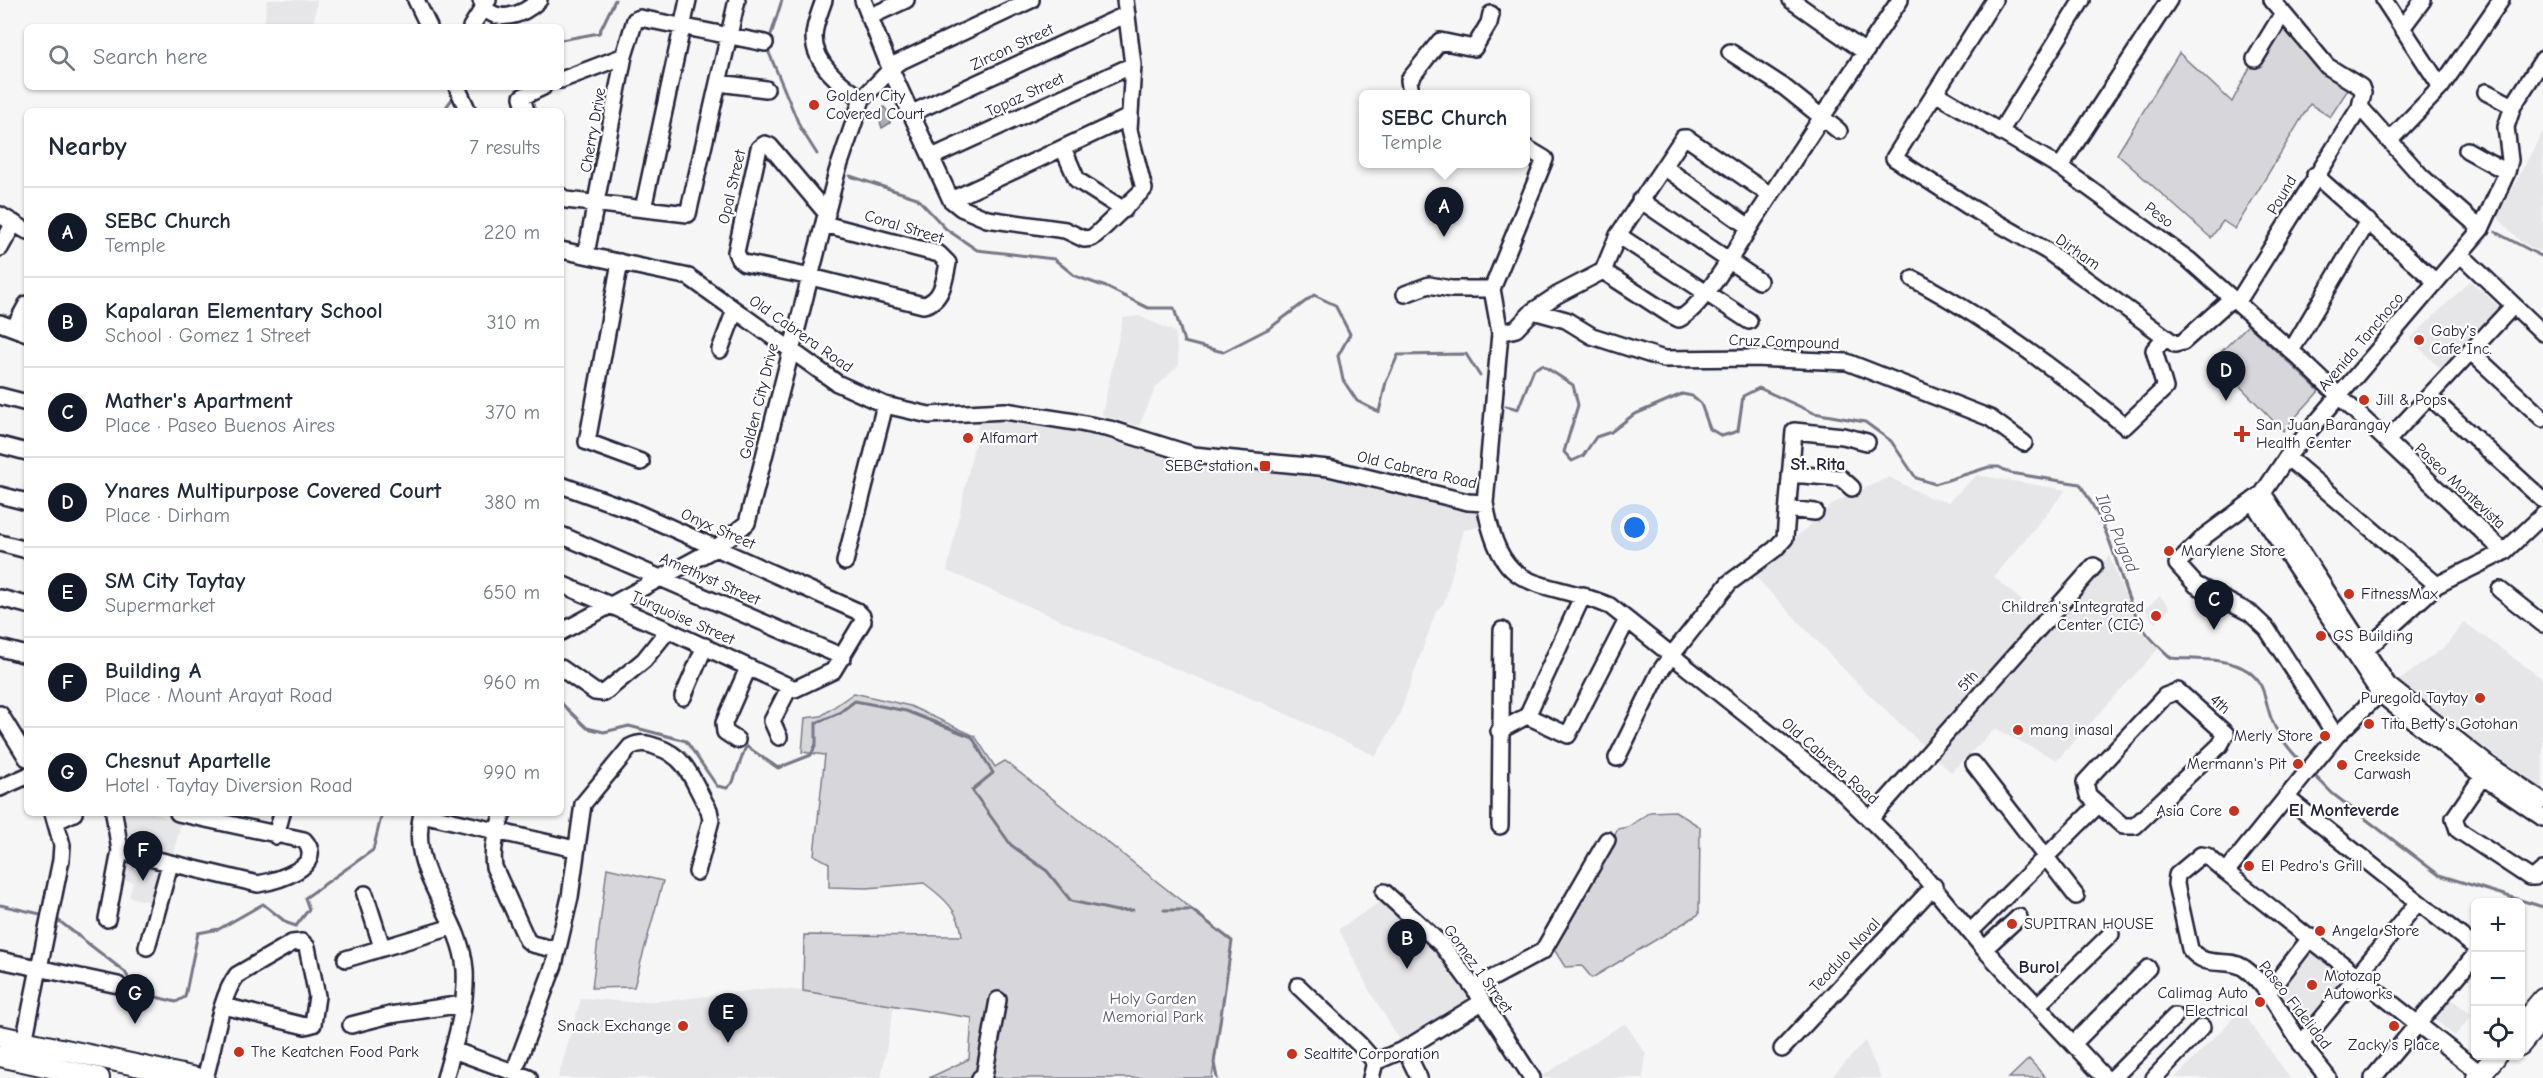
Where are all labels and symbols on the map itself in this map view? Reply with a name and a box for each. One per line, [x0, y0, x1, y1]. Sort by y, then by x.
street label: Zircon Street [968, 20, 1057, 74]
street label: Topaz Street [983, 69, 1067, 121]
street label: Cherry Drive [577, 86, 609, 174]
place label: Golden City Covered Court [826, 87, 924, 123]
marker: Golden City Covered Court [807, 98, 821, 112]
street label: Opal Street [715, 148, 749, 226]
street label: Pound [2263, 172, 2301, 218]
pin: A [1424, 188, 1464, 237]
street label: Peso [2141, 198, 2177, 232]
street label: Coral Street [862, 206, 946, 248]
street label: Dirham [2052, 230, 2104, 274]
street label: Avenida Tanchoco [2315, 289, 2407, 395]
street label: Old Cabrera Road [746, 291, 856, 377]
place label: Gaby's Cafe Inc. [2431, 322, 2492, 358]
street label: Cruz Compound [1728, 331, 1840, 353]
marker: Gaby's Cafe Inc. [2412, 333, 2426, 347]
street label: Golden City Drive [736, 341, 782, 461]
pin: D [2206, 352, 2246, 401]
place label: Jill & Pops [2376, 391, 2447, 409]
marker: Jill & Pops [2357, 393, 2371, 407]
place label: San Juan Barangay Health Center [2256, 416, 2391, 452]
marker: San Juan Barangay Health Center [2233, 425, 2251, 443]
place label: Alfamart [980, 429, 1038, 447]
marker: Alfamart [961, 431, 975, 445]
street label: Paseo Montevista [2411, 439, 2509, 533]
street label: Old Cabrera Road [1355, 447, 1479, 493]
district label: St. Rita [1791, 454, 1845, 475]
place label: SEBC station [1165, 457, 1253, 475]
marker: SEBC station [1258, 459, 1272, 473]
water label: Ilog Pugad [2091, 489, 2143, 576]
street label: Onyx Street [678, 505, 758, 554]
your location [1620, 513, 1649, 542]
place label: Marylene Store [2181, 542, 2285, 560]
marker: Marylene Store [2162, 544, 2176, 558]
street label: Amethyst Street [657, 549, 763, 609]
pin: C [2194, 580, 2234, 630]
place label: FitnessMax [2361, 585, 2438, 603]
street label: Turquoise Street [629, 587, 738, 649]
marker: FitnessMax [2342, 587, 2356, 601]
place label: Children's Integrated Center (CIC) [2001, 598, 2144, 634]
marker: Children's Integrated Center (CIC) [2149, 609, 2163, 623]
place label: GS Building [2333, 627, 2413, 645]
marker: GS Building [2314, 629, 2328, 643]
street label: 5th [1954, 667, 1982, 695]
place label: Puregold Taytay [2361, 689, 2469, 707]
street label: 4th [2206, 690, 2234, 718]
marker: Puregold Taytay [2473, 691, 2487, 705]
street label: Old Cabrera Road [1778, 714, 1882, 808]
place label: Tita Betty's Gotohan [2381, 715, 2518, 733]
marker: Tita Betty's Gotohan [2362, 717, 2376, 731]
place label: mang inasal [2030, 721, 2113, 739]
marker: mang inasal [2011, 723, 2025, 737]
place label: Merly Store [2234, 727, 2313, 745]
marker: Merly Store [2318, 729, 2332, 743]
place label: Creekside Carwash [2354, 747, 2420, 783]
place label: Mermann's Pit [2187, 755, 2286, 773]
marker: Mermann's Pit [2291, 757, 2305, 771]
marker: Creekside Carwash [2335, 758, 2349, 772]
district label: El Monteverde [2289, 800, 2399, 821]
place label: Asia Core [2156, 802, 2222, 820]
marker: Asia Core [2227, 804, 2241, 818]
pin: F [124, 832, 162, 881]
place label: El Pedro's Grill [2261, 857, 2362, 875]
marker: El Pedro's Grill [2242, 859, 2256, 873]
street label: Teodulo Naval [1806, 914, 1884, 996]
place label: SUPITRAN HOUSE [2024, 915, 2154, 933]
marker: SUPITRAN HOUSE [2005, 917, 2019, 931]
pin: B [1388, 920, 1426, 969]
street label: Gomez 1 Street [1440, 921, 1516, 1017]
place label: Angela Store [2332, 922, 2419, 940]
marker: Angela Store [2313, 924, 2327, 938]
district label: Burol [2019, 957, 2059, 978]
street label: Paseo Fidelidad [2255, 957, 2335, 1053]
place label: Motozap Autoworks [2324, 967, 2393, 1003]
pin: G [116, 974, 154, 1024]
marker: Motozap Autoworks [2305, 978, 2319, 992]
place label: Calimag Auto Electrical [2157, 984, 2248, 1020]
park label: Holy Garden Memorial Park [1103, 990, 1204, 1026]
pin: E [708, 994, 748, 1043]
marker: Calimag Auto Electrical [2253, 995, 2267, 1009]
place label: Snack Exchange [557, 1017, 671, 1035]
marker: Snack Exchange [676, 1019, 690, 1033]
marker: Zacky's Place [2387, 1019, 2401, 1033]
place label: Zacky's Place [2348, 1036, 2440, 1054]
place label: The Keatchen Food Park [251, 1043, 419, 1061]
marker: The Keatchen Food Park [232, 1045, 246, 1059]
place label: Sealtite Corporation [1304, 1045, 1440, 1063]
marker: Sealtite Corporation [1285, 1047, 1299, 1061]

